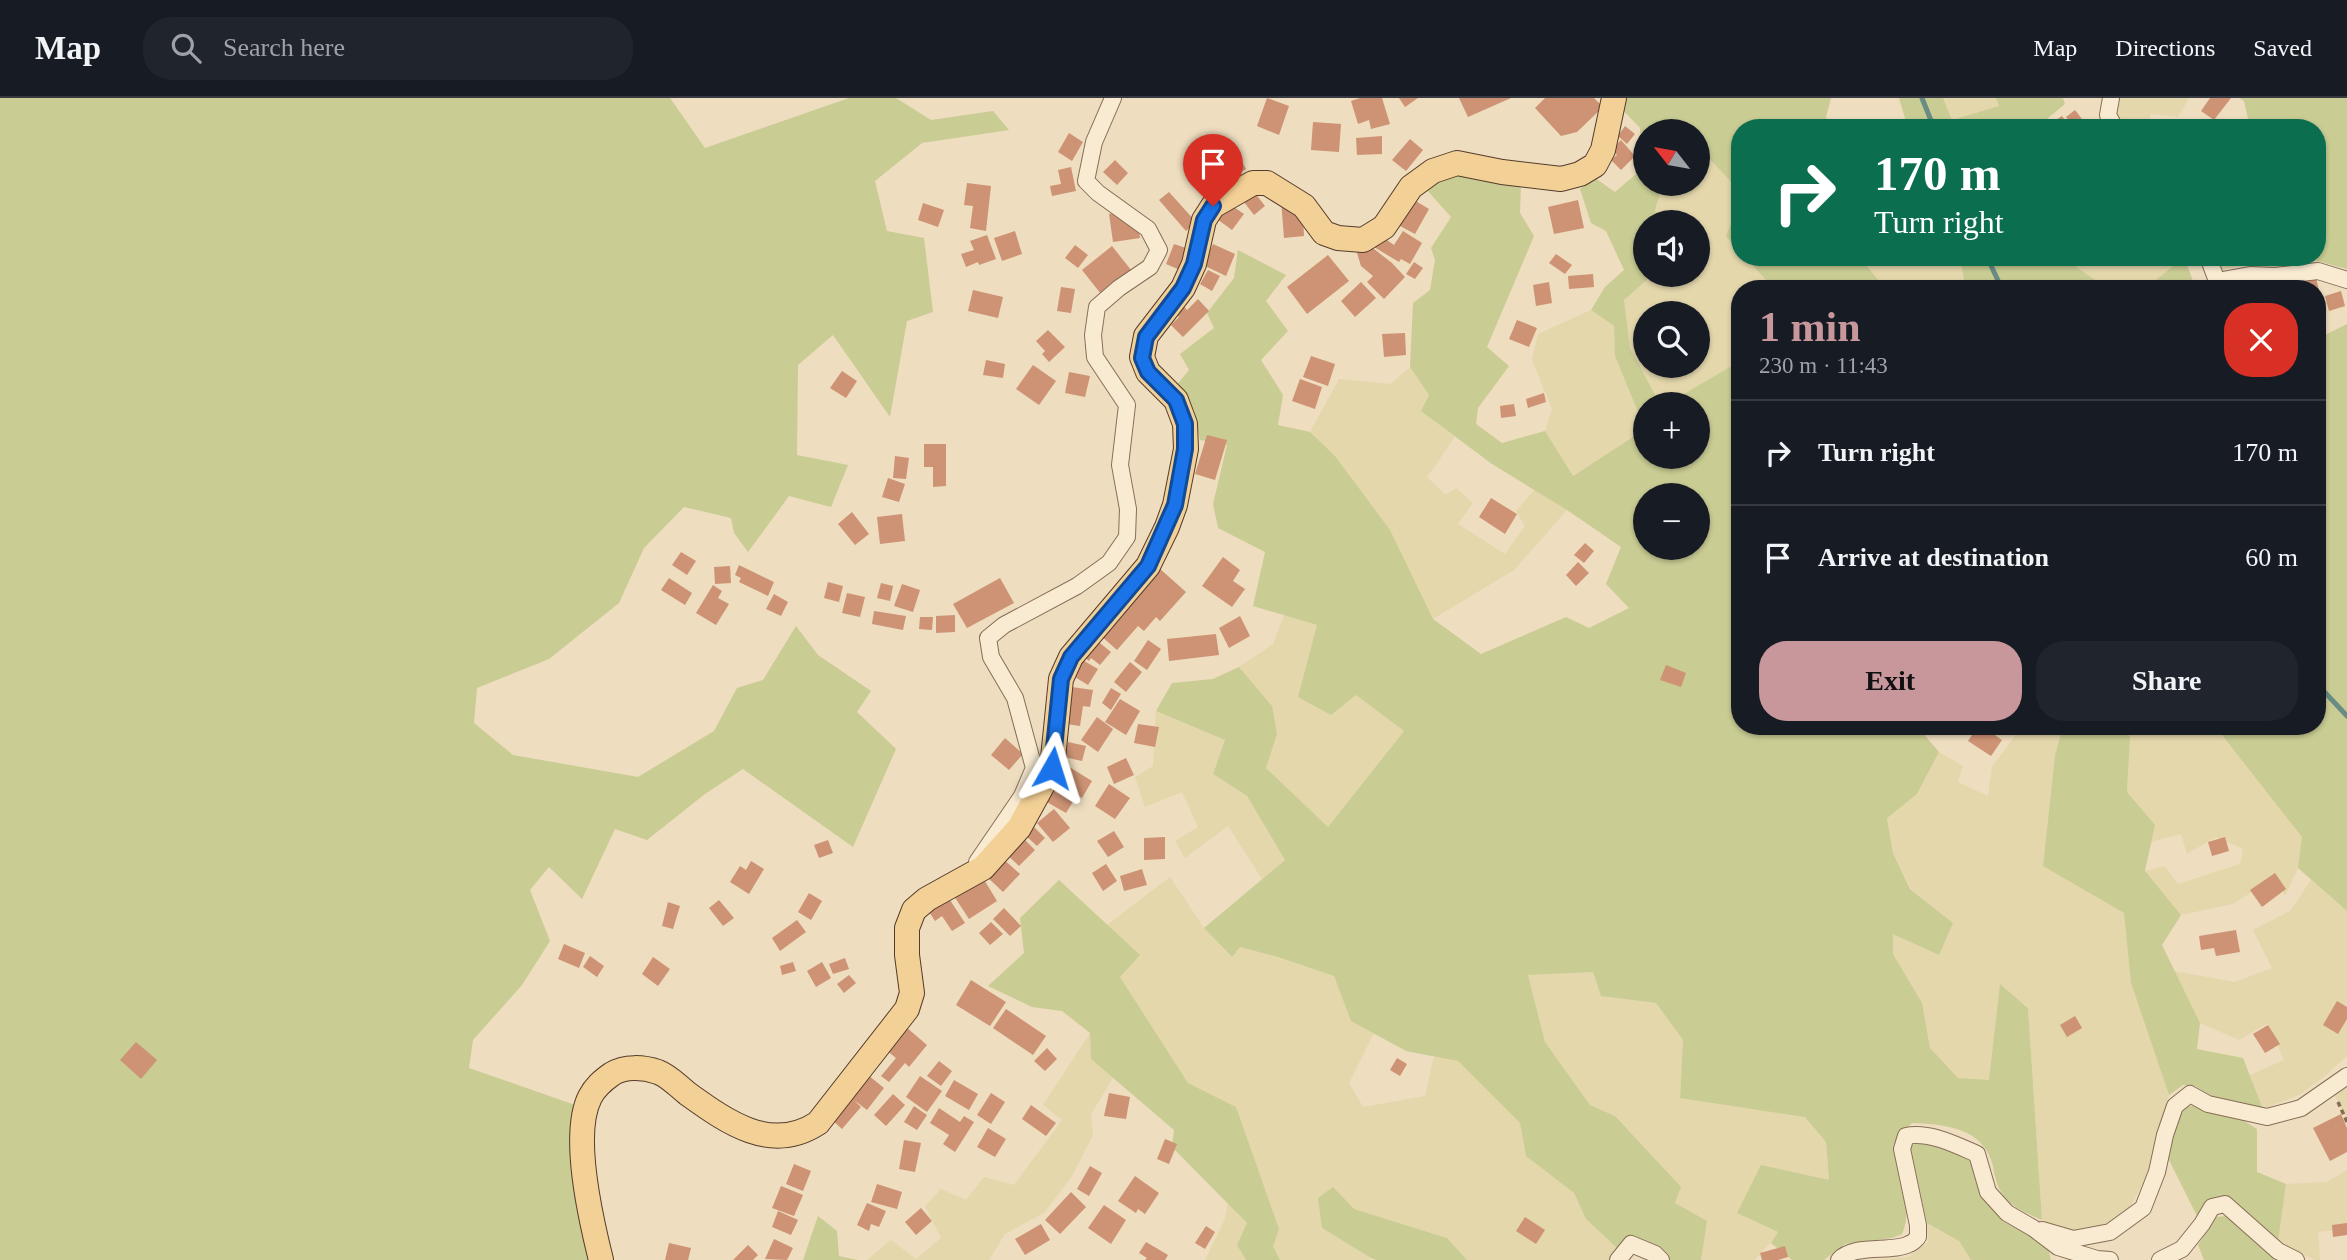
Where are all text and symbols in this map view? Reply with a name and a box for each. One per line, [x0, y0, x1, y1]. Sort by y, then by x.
search box [143, 17, 633, 80]
icon: search [167, 29, 205, 67]
text: Map [35, 30, 101, 66]
text: Search here [223, 33, 345, 62]
text: Map [2033, 35, 2077, 61]
text: Directions [2115, 35, 2215, 61]
text: Saved [2253, 35, 2312, 61]
north arrow [1633, 119, 1710, 196]
map controls [1633, 119, 1710, 560]
pin [1183, 134, 1243, 206]
icon: arrive [1194, 145, 1232, 183]
text: 170 m [1874, 146, 2001, 201]
icon: right [1759, 147, 1850, 238]
text: Turn right [1874, 204, 2004, 240]
button: sound [1633, 210, 1710, 287]
button: search [1633, 301, 1710, 378]
button: close [2224, 303, 2298, 377]
text: 1 min [1759, 304, 1861, 350]
text: 230 m · 11:43 [1759, 353, 1888, 378]
button: + [1633, 392, 1710, 469]
icon: right [1759, 434, 1797, 472]
text: Turn right [1818, 438, 1935, 467]
text: 170 m [2232, 438, 2298, 467]
button: − [1633, 483, 1710, 560]
icon: arrive [1759, 539, 1797, 577]
text: Arrive at destination [1818, 543, 2049, 572]
text: 60 m [2245, 543, 2298, 572]
button: Exit [1759, 641, 2022, 721]
button: Share [2036, 641, 2298, 721]
position arrow [1015, 731, 1089, 805]

